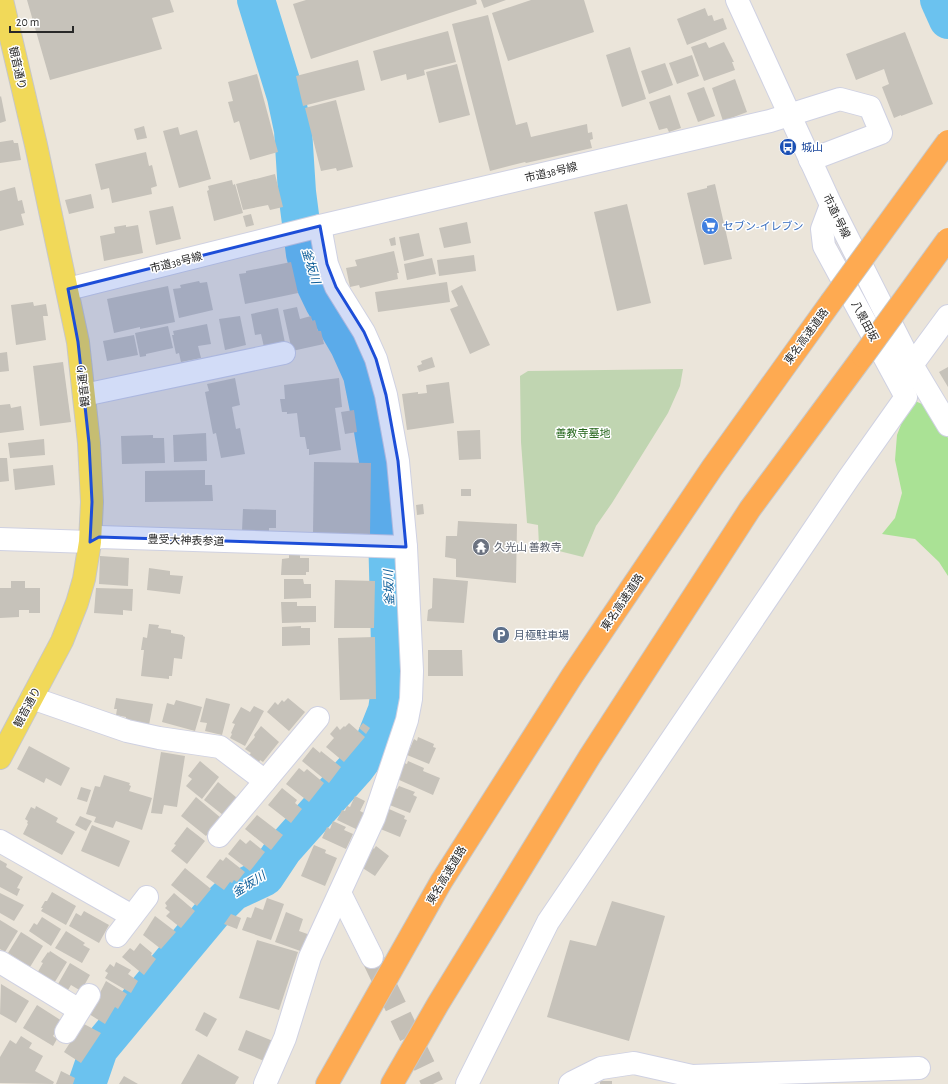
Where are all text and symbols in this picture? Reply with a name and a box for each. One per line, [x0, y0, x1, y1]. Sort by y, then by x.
scale bar [10, 8, 73, 34]
text: 20 m [16, 16, 39, 28]
street label: 観音通り [7, 45, 29, 91]
bus stop icon: 城山 [778, 137, 798, 157]
place label: 城山 [801, 142, 823, 153]
street label: 市道38号線 [523, 160, 579, 184]
street label: 市道1号線 [821, 192, 853, 240]
supermarket icon: セブン-イレブン [700, 216, 720, 236]
place label: セブン-イレブン [723, 220, 803, 232]
water label: 釜坂川 [300, 247, 324, 287]
street label: 市道38号線 [148, 250, 204, 274]
street label: 八景田坂 [849, 299, 880, 343]
street label: 東名高速道路 [782, 306, 830, 366]
street label: 観音通り [75, 362, 91, 408]
park label: 善教寺墓地 [556, 427, 611, 439]
street label: 豊受大神表参道 [147, 533, 225, 547]
temple icon: 久光山 善教寺 [471, 537, 491, 557]
place label: 久光山 善教寺 [494, 541, 562, 553]
water label: 釜坂川 [381, 568, 396, 606]
street label: 東名高速道路 [599, 571, 645, 633]
parking icon: 月極駐車場 [491, 625, 511, 645]
place label: 月極駐車場 [514, 629, 569, 641]
street label: 観音通り [11, 685, 43, 729]
street label: 東名高速道路 [424, 844, 468, 906]
water label: 釜坂川 [230, 867, 269, 899]

